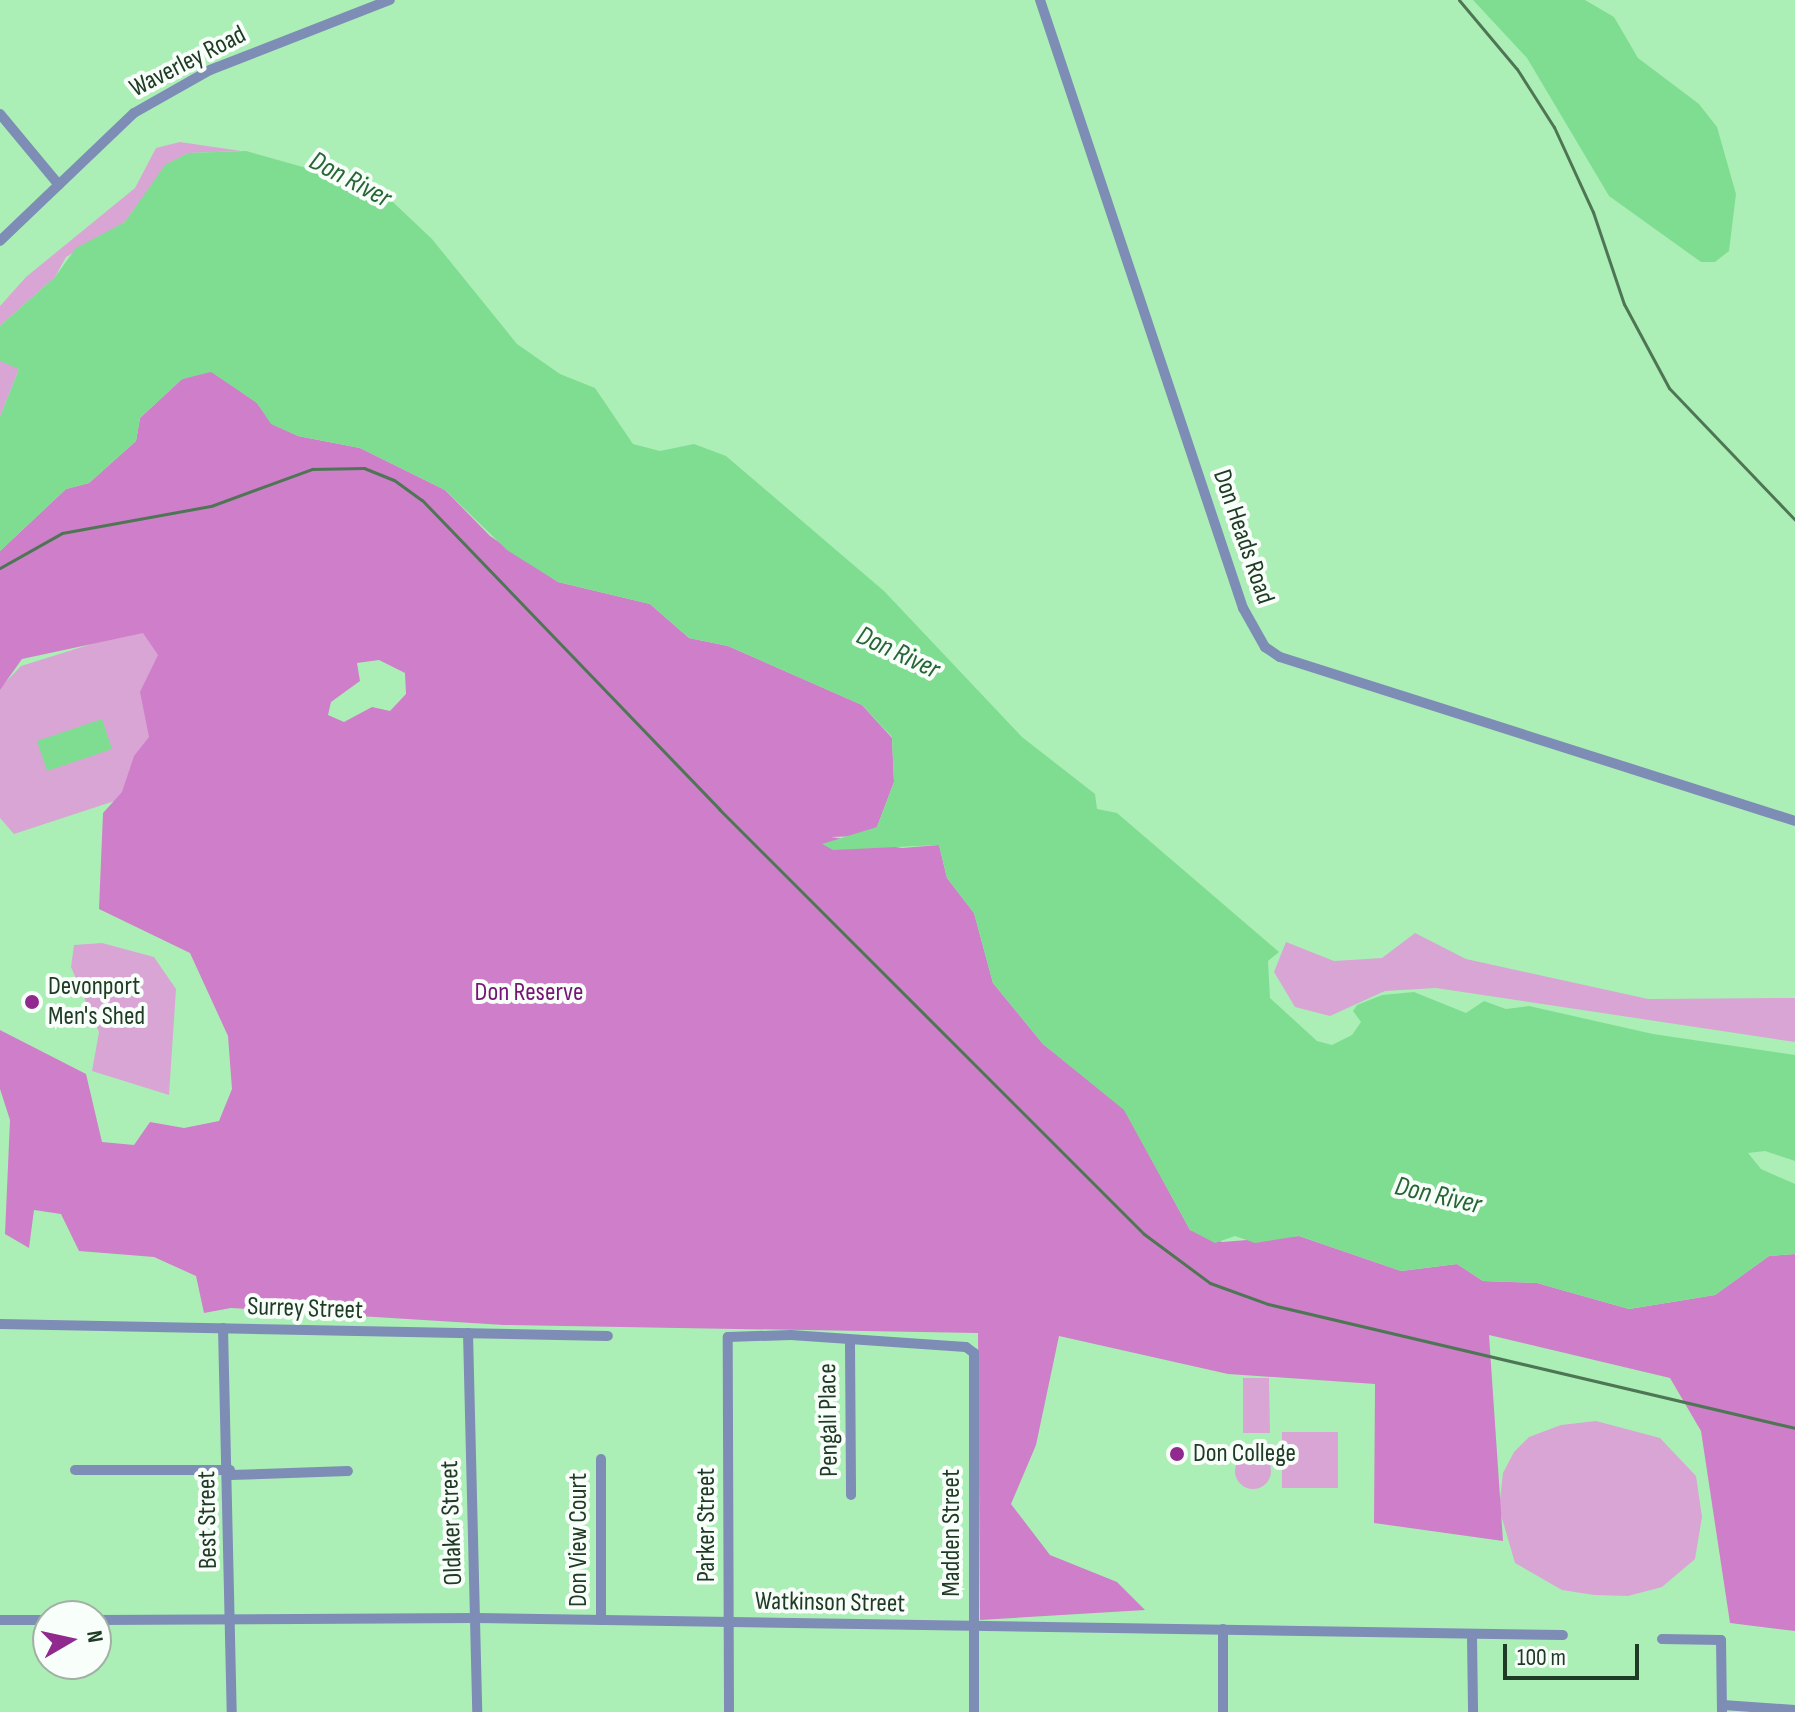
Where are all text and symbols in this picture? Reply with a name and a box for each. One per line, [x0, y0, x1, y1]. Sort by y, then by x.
street label: Waverley Road [125, 19, 251, 105]
water label: Don River [303, 145, 397, 215]
street label: Don Heads Road [1205, 466, 1281, 608]
water label: Don River [851, 619, 945, 687]
place label: Devonport Men's Shed [48, 971, 145, 1032]
park label: Don Reserve [475, 977, 583, 1009]
marker: Devonport Men's Shed [23, 993, 41, 1011]
water label: Don River [1391, 1170, 1485, 1222]
street label: Surrey Street [247, 1291, 363, 1327]
street label: Pengali Place [812, 1363, 846, 1477]
place label: Don College [1193, 1438, 1296, 1470]
marker: Don College [1168, 1445, 1186, 1463]
street label: Oldaker Street [434, 1460, 470, 1586]
street label: Parker Street [691, 1468, 723, 1582]
street label: Madden Street [936, 1469, 968, 1597]
street label: Best Street [192, 1471, 224, 1569]
street label: Don View Court [563, 1473, 595, 1607]
street label: Watkinson Street [755, 1586, 905, 1620]
north arrow [32, 1600, 112, 1680]
scale bar [1507, 1628, 1643, 1678]
text: N [80, 1629, 108, 1644]
text: 100 m [1517, 1643, 1566, 1672]

